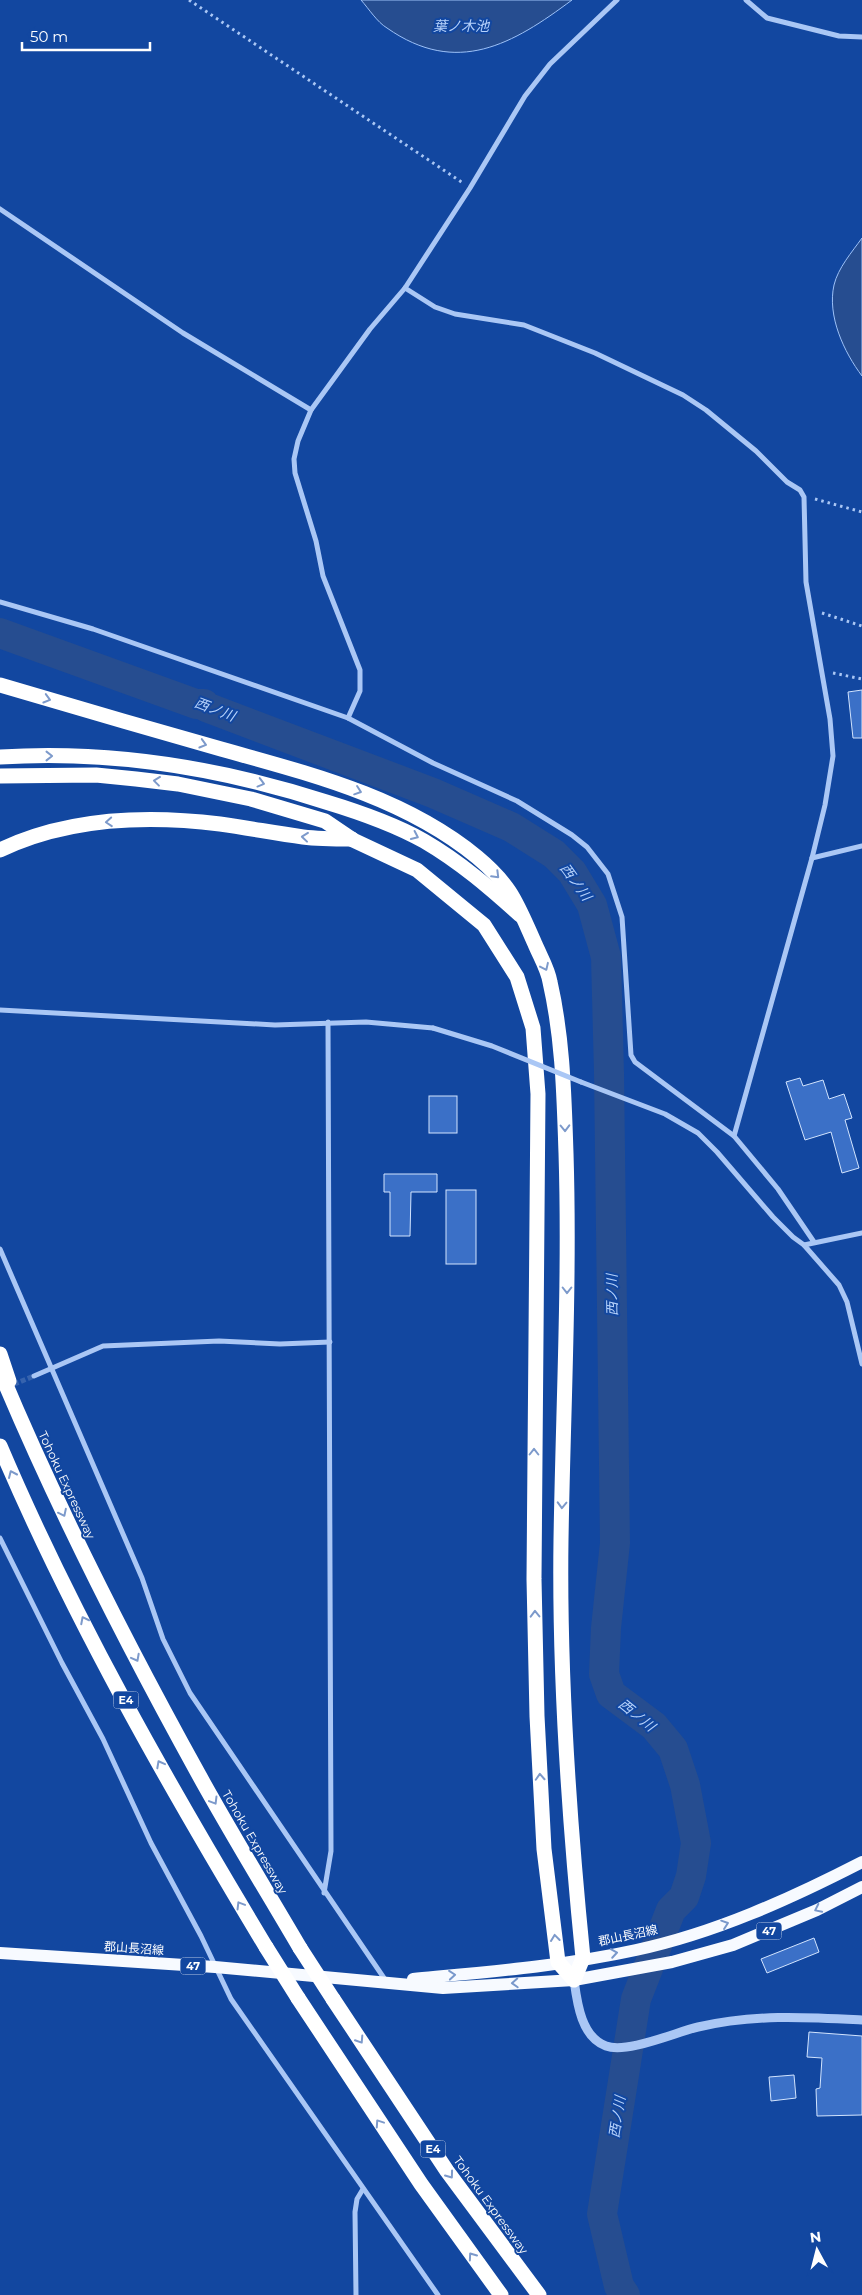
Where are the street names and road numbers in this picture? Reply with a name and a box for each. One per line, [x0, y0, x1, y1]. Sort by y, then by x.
street label: Tohoku Expressway [35, 1429, 99, 1542]
road number: E4 [114, 1692, 138, 1708]
street label: Tohoku Expressway [219, 1787, 291, 1897]
street label: 郡山長沼線 [597, 1921, 659, 1949]
road number: 47 [756, 1922, 782, 1940]
street label: 郡山長沼線 [104, 1938, 164, 1958]
road number: 47 [180, 1958, 206, 1974]
road number: E4 [420, 2140, 446, 2158]
street label: Tohoku Expressway [450, 2153, 532, 2257]

